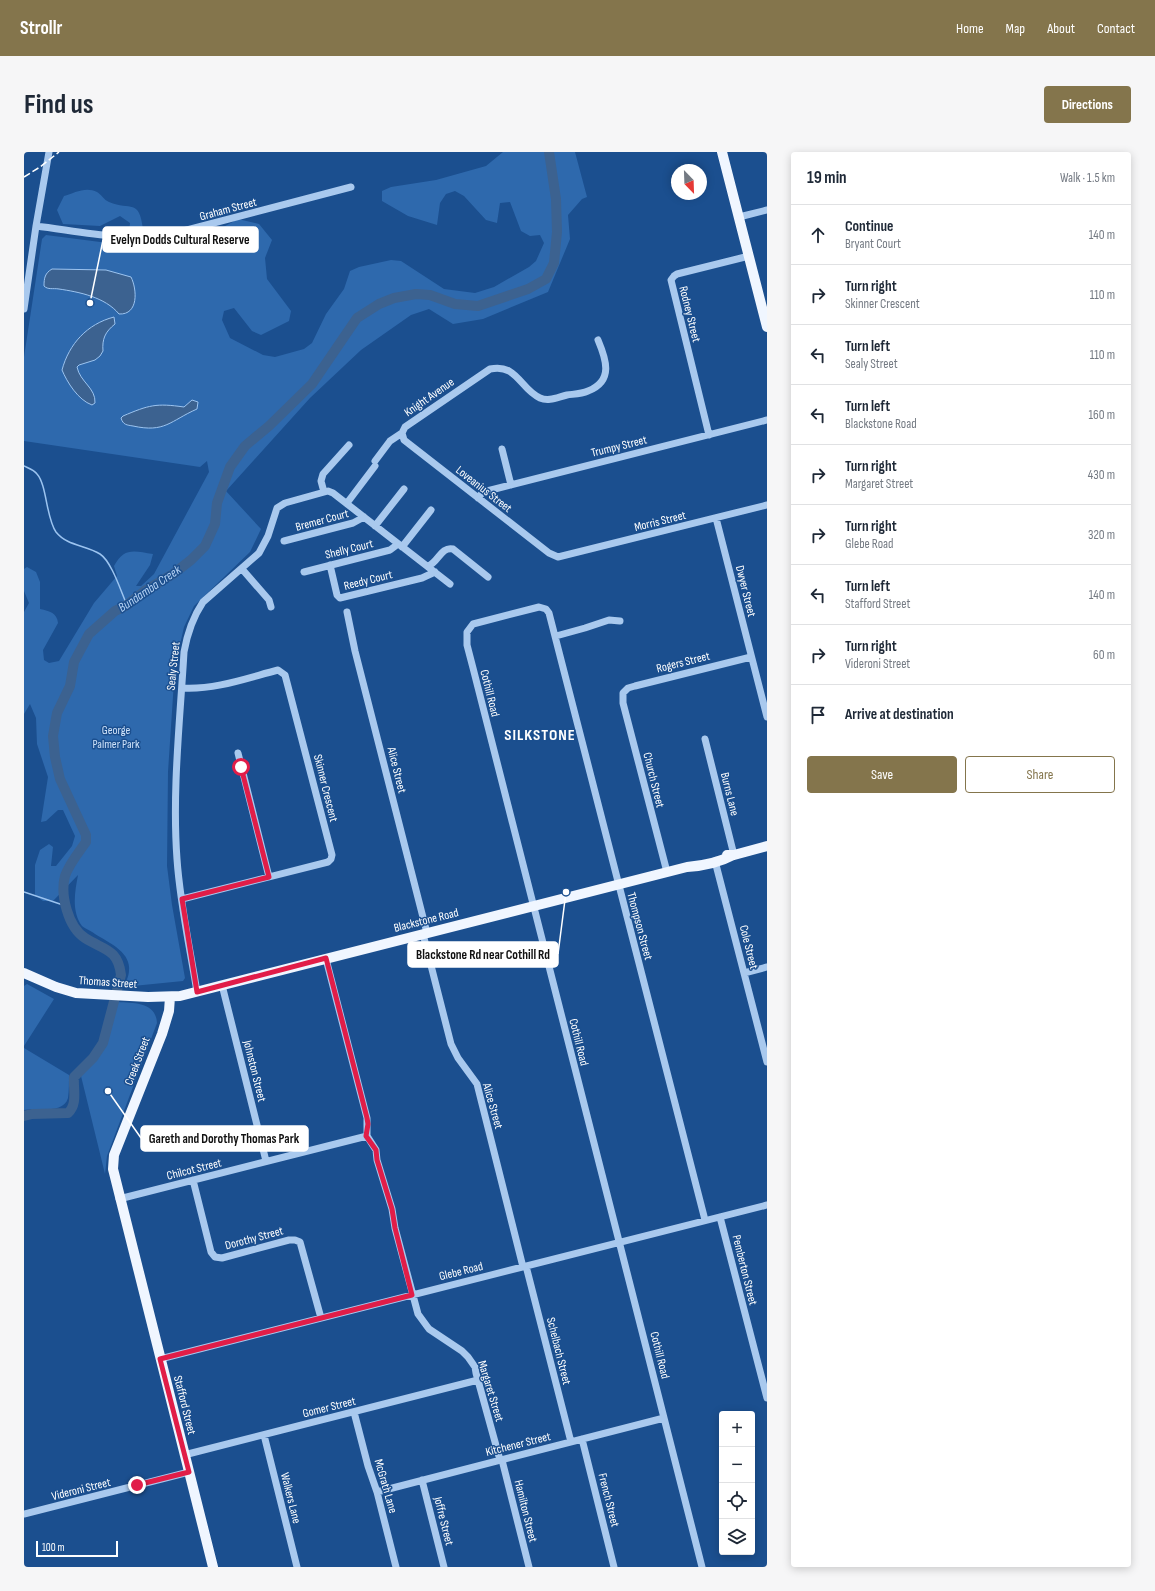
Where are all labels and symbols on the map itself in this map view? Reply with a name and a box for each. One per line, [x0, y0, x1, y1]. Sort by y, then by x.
north arrow [671, 164, 707, 200]
street label: Graham Street [198, 195, 259, 224]
callout: Evelyn Dodds Cultural Reserve [103, 227, 258, 252]
text: Evelyn Dodds Cultural Reserve [110, 232, 250, 248]
street label: Rodney Street [675, 285, 704, 344]
street label: Knight Avenue [401, 375, 457, 420]
street label: Trumpy Street [590, 432, 649, 461]
street label: Loveanius Street [453, 463, 515, 516]
street label: Bremer Court [294, 506, 351, 535]
street label: Morris Street [633, 508, 688, 535]
street label: Shelly Court [324, 536, 375, 563]
water label: Bundamba Creek [115, 561, 185, 616]
street label: Dwyer Street [732, 564, 759, 619]
street label: Reedy Court [342, 567, 394, 594]
street label: Sealy Street [163, 641, 184, 691]
street label: Rogers Street [655, 649, 712, 676]
street label: Cothill Road [476, 668, 503, 718]
park label: George Palmer Park [92, 723, 140, 752]
district label: SILKSTONE [504, 726, 576, 745]
street label: Alice Street [383, 745, 410, 795]
street label: Church Street [639, 751, 668, 810]
street label: Skinner Crescent [310, 753, 341, 824]
route start [232, 758, 250, 776]
street label: Burns Lane [717, 771, 742, 818]
street label: Thompson Street [623, 891, 656, 962]
street label: Blackstone Road [392, 905, 460, 936]
street label: Cole Street [736, 923, 761, 971]
callout: Blackstone Rd near Cothill Rd [408, 942, 558, 967]
text: Blackstone Rd near Cothill Rd [416, 947, 550, 963]
street label: Thomas Street [78, 973, 138, 992]
street label: Cothill Road [565, 1017, 592, 1067]
street label: Creek Street [121, 1035, 154, 1087]
street label: Johnston Street [239, 1038, 269, 1104]
street label: Alice Street [479, 1081, 506, 1131]
callout: Gareth and Dorothy Thomas Park [141, 1126, 308, 1151]
text: Gareth and Dorothy Thomas Park [149, 1131, 300, 1147]
street label: Chilcot Street [165, 1155, 223, 1184]
street label: Dorothy Street [223, 1223, 285, 1253]
street label: Pemberton Street [729, 1233, 761, 1307]
street label: Glebe Road [438, 1259, 485, 1284]
street label: Schelbach Street [543, 1316, 574, 1387]
street label: Cothill Road [646, 1330, 673, 1380]
street label: Margaret Street [474, 1359, 507, 1424]
street label: Stafford Street [170, 1374, 199, 1437]
street label: Gomer Street [301, 1394, 358, 1421]
street label: Kitchener Street [484, 1429, 553, 1460]
street label: McGrath Lane [371, 1457, 400, 1515]
street label: Walkers Lane [277, 1471, 304, 1525]
street label: French Street [595, 1472, 623, 1529]
street label: Videroni Street [50, 1475, 113, 1504]
route end [128, 1476, 146, 1494]
street label: Hamilton Street [511, 1478, 541, 1544]
street label: Joffre Street [430, 1494, 457, 1547]
scale bar [36, 1539, 118, 1558]

